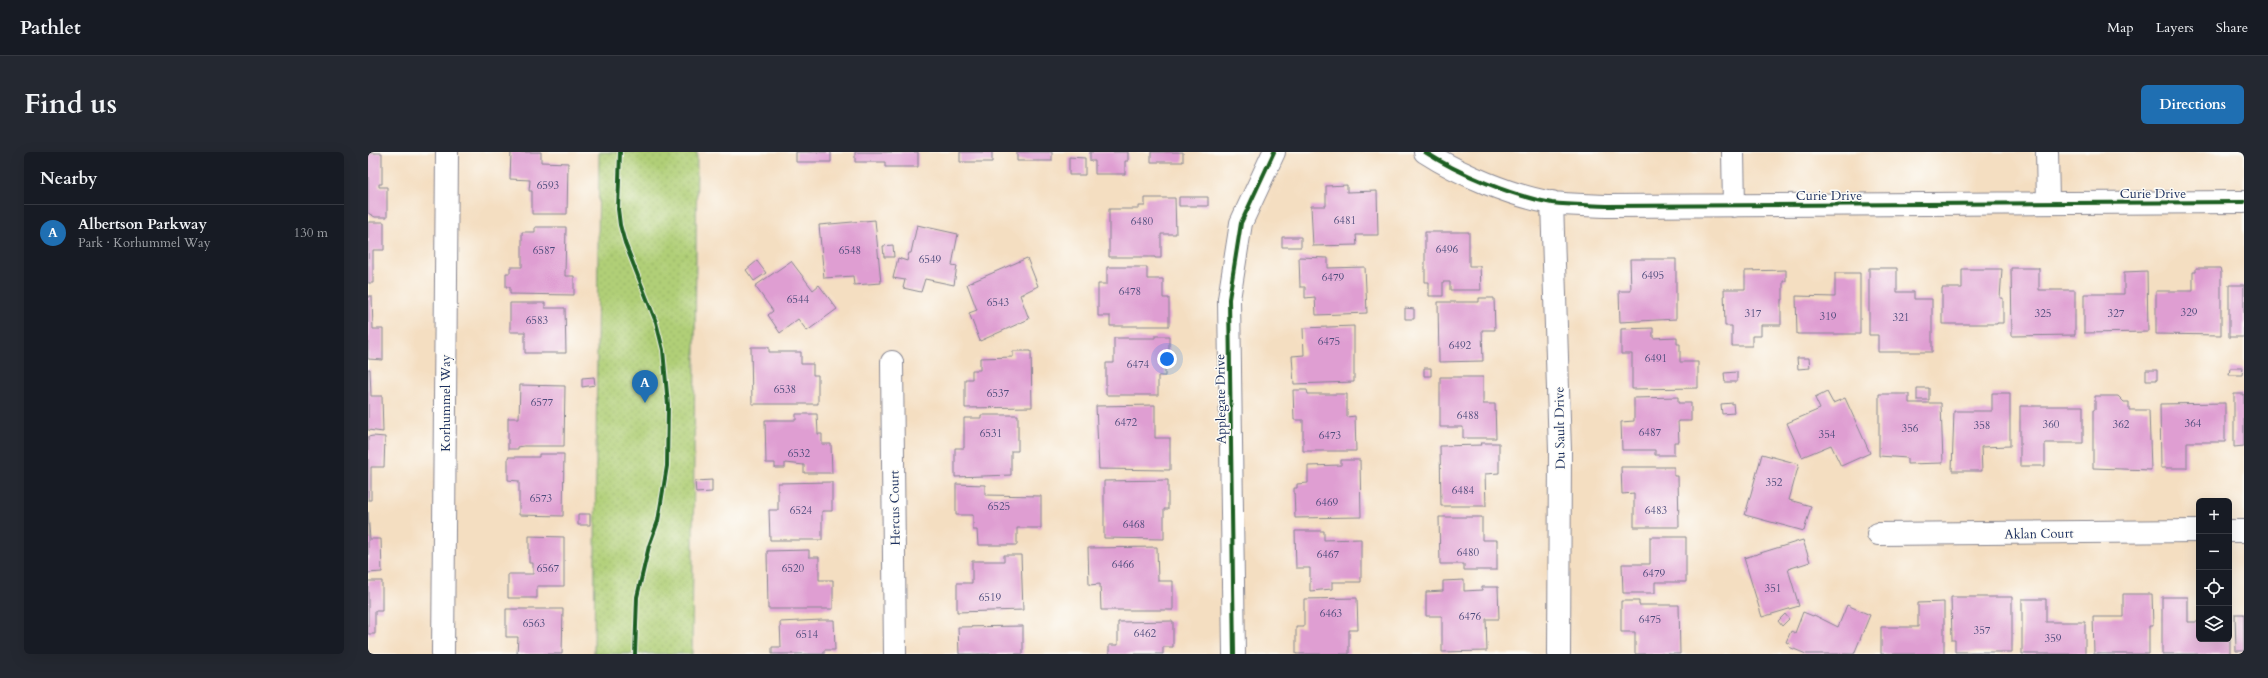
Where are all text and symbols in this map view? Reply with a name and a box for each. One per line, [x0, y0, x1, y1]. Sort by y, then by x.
text: Pathlet [20, 15, 81, 41]
text: Map [2107, 18, 2134, 37]
text: Layers [2156, 18, 2194, 37]
text: Share [2216, 18, 2248, 37]
text: Find us [24, 85, 117, 123]
button: Directions [2141, 85, 2244, 124]
text: Nearby [40, 167, 97, 190]
house number: 6593 [537, 178, 560, 193]
street label: Curie Drive [2120, 185, 2186, 203]
street label: Curie Drive [1796, 187, 1862, 205]
house number: 6481 [1334, 213, 1356, 228]
text: Albertson Parkway [78, 214, 207, 234]
house number: 6480 [1131, 214, 1154, 229]
text: A [48, 224, 58, 242]
text: 130 m [294, 224, 328, 242]
text: Park · Korhummel Way [78, 234, 211, 252]
house number: 6496 [1436, 242, 1459, 257]
house number: 6587 [533, 243, 556, 258]
house number: 6548 [839, 243, 861, 258]
house number: 6549 [919, 252, 942, 267]
house number: 6495 [1642, 268, 1664, 283]
house number: 6479 [1322, 270, 1345, 285]
house number: 6478 [1119, 284, 1141, 299]
house number: 6544 [787, 292, 810, 307]
house number: 6543 [987, 295, 1010, 310]
house number: 329 [2181, 305, 2198, 320]
house number: 317 [1745, 306, 1762, 321]
house number: 325 [2035, 306, 2051, 321]
house number: 327 [2108, 306, 2125, 321]
house number: 319 [1820, 309, 1837, 324]
house number: 321 [1893, 310, 1909, 325]
house number: 6583 [526, 313, 549, 328]
house number: 6475 [1318, 334, 1340, 349]
house number: 6492 [1449, 338, 1472, 353]
your location [1157, 349, 1177, 369]
house number: 6491 [1645, 351, 1667, 366]
street label: Korhummel Way [437, 354, 455, 452]
street label: Applegate Drive [1211, 354, 1231, 444]
house number: 6474 [1127, 357, 1150, 372]
pin: A [632, 370, 658, 403]
house number: 6538 [774, 382, 796, 397]
house number: 6537 [987, 386, 1010, 401]
street label: Du Sault Drive [1550, 386, 1570, 470]
house number: 6577 [531, 395, 554, 410]
house number: 6488 [1457, 408, 1479, 423]
house number: 6472 [1115, 415, 1138, 430]
house number: 364 [2185, 416, 2202, 431]
house number: 360 [2043, 417, 2060, 432]
house number: 362 [2113, 417, 2130, 432]
house number: 358 [1974, 418, 1990, 433]
house number: 356 [1902, 421, 1919, 436]
house number: 6487 [1639, 425, 1662, 440]
house number: 6531 [980, 426, 1002, 441]
house number: 354 [1819, 427, 1836, 442]
house number: 6473 [1319, 428, 1342, 443]
house number: 6532 [788, 446, 811, 461]
street label: Hercus Court [885, 470, 905, 546]
house number: 352 [1766, 475, 1783, 490]
house number: 6484 [1452, 483, 1475, 498]
house number: 6573 [530, 491, 553, 506]
house number: 6469 [1316, 495, 1339, 510]
map controls [2196, 498, 2232, 642]
button: + [2196, 498, 2232, 534]
house number: 6525 [988, 499, 1010, 514]
house number: 6524 [790, 503, 813, 518]
house number: 6483 [1645, 503, 1668, 518]
house number: 6468 [1123, 517, 1145, 532]
street label: Aklan Court [2004, 524, 2074, 544]
button: − [2196, 534, 2232, 570]
house number: 6480 [1457, 545, 1480, 560]
house number: 6467 [1317, 547, 1340, 562]
house number: 6466 [1112, 557, 1135, 572]
house number: 6567 [537, 561, 560, 576]
house number: 6520 [782, 561, 805, 576]
house number: 6479 [1643, 566, 1666, 581]
button: locate [2196, 570, 2232, 606]
house number: 351 [1765, 581, 1781, 596]
house number: 6519 [979, 590, 1002, 605]
house number: 6463 [1320, 606, 1343, 621]
button: layers [2196, 606, 2232, 642]
house number: 6476 [1459, 609, 1482, 624]
house number: 6475 [1639, 612, 1661, 627]
house number: 6563 [523, 616, 546, 631]
house number: 357 [1974, 623, 1991, 638]
house number: 6462 [1134, 626, 1157, 641]
house number: 6514 [796, 627, 819, 642]
house number: 359 [2045, 631, 2062, 646]

